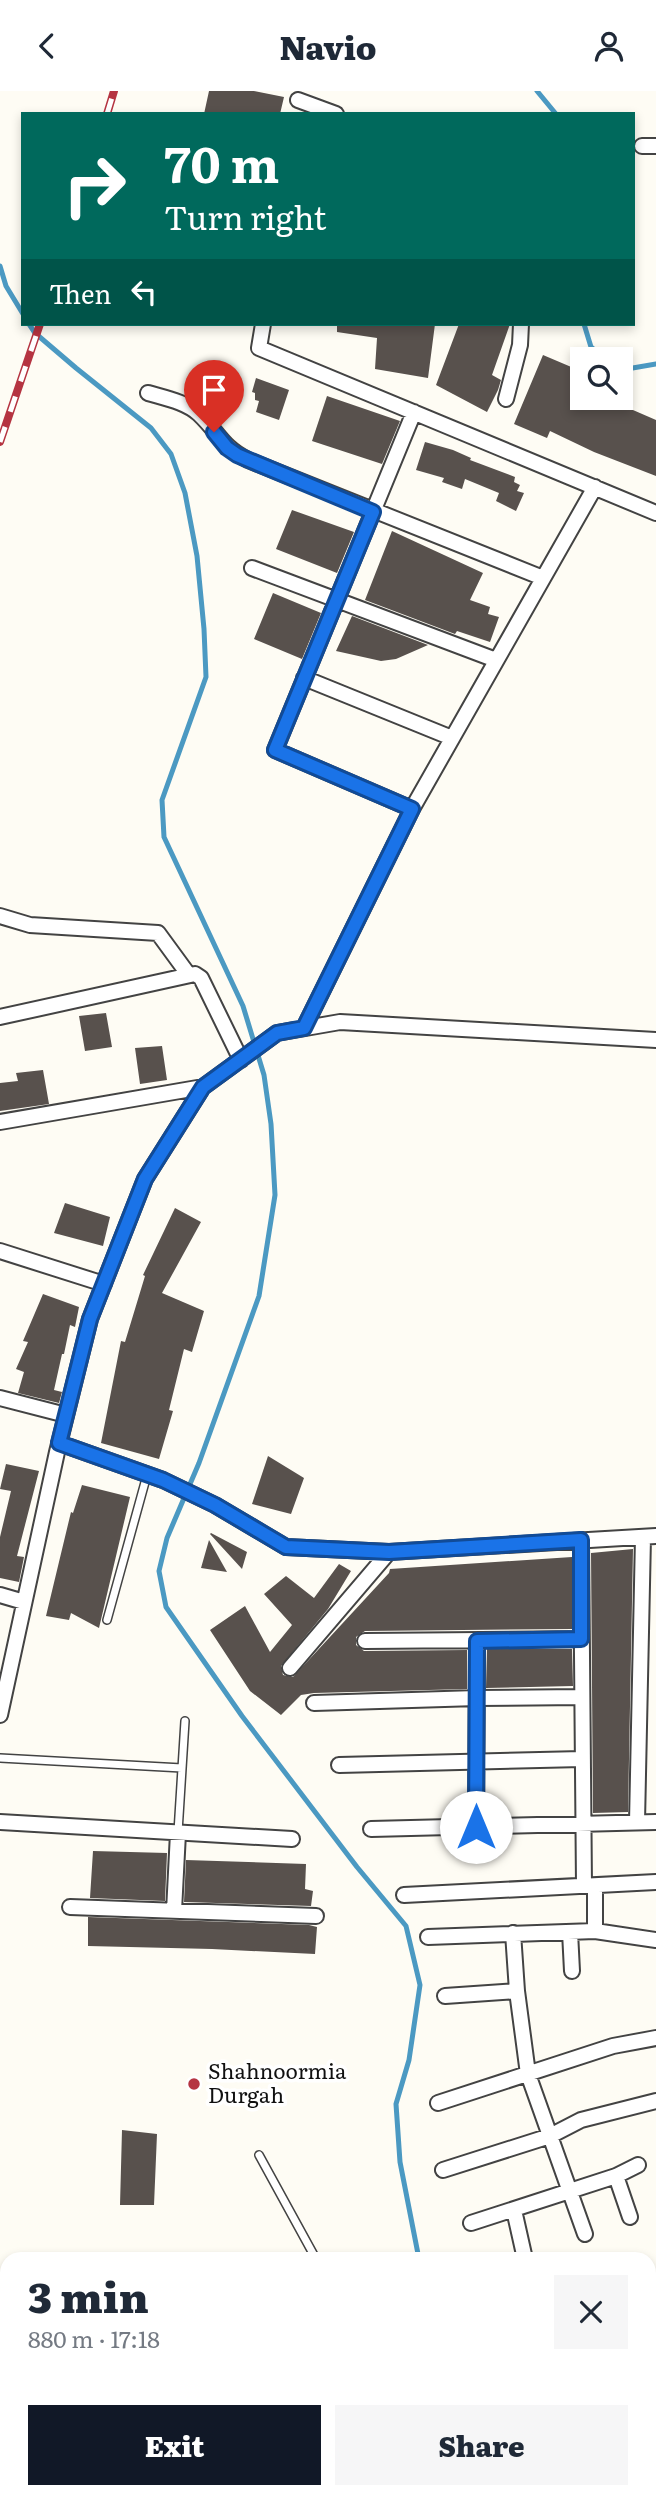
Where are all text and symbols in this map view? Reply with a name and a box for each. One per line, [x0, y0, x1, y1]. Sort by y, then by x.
text: Navio [279, 22, 377, 70]
icon: back [28, 27, 66, 65]
icon: person [590, 27, 628, 65]
text: 70 m [164, 125, 279, 198]
icon: right [49, 140, 140, 231]
text: Turn right [164, 192, 326, 240]
text: Then [49, 273, 111, 312]
icon: left [125, 273, 163, 311]
map controls [570, 347, 633, 410]
button: search [570, 347, 633, 410]
pin [184, 360, 244, 432]
icon: arrive [195, 371, 233, 409]
position arrow [439, 1790, 513, 1864]
place label: Shahnoormia Durgah [208, 2054, 347, 2109]
marker: Shahnoormia Durgah [186, 2076, 202, 2092]
text: 3 min [28, 2264, 149, 2326]
button: close [554, 2275, 628, 2349]
text: 880 m · 17:18 [28, 2321, 160, 2355]
button: Exit [28, 2405, 321, 2485]
button: Share [335, 2405, 628, 2485]

